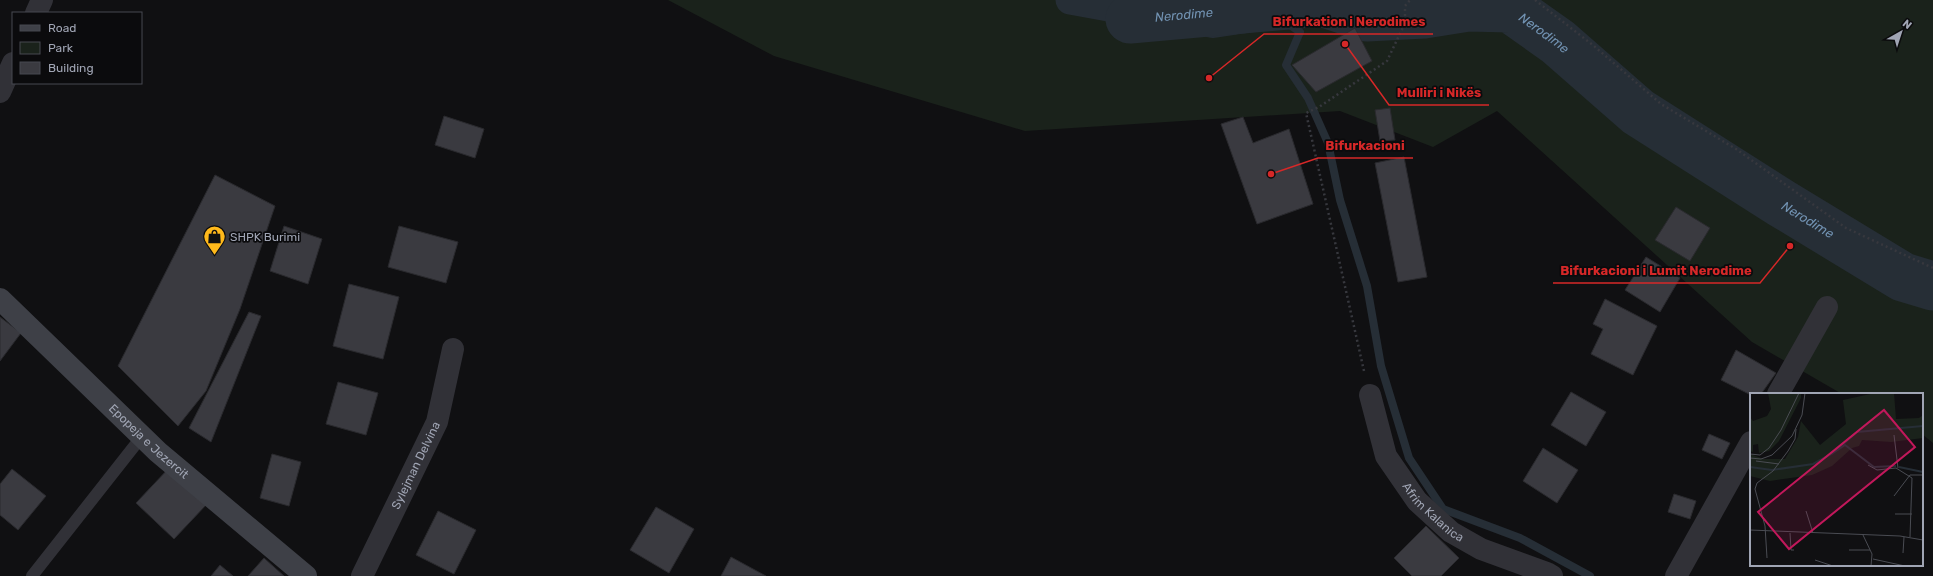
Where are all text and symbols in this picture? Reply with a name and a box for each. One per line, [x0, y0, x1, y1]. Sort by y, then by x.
water label: Nerodime [1154, 4, 1214, 24]
callout: Bifurkation i Nerodimes [1264, 9, 1433, 34]
water label: Nerodime [1516, 9, 1572, 56]
legend [12, 12, 142, 84]
north arrow [1881, 12, 1921, 52]
text: Bifurkation i Nerodimes [1273, 14, 1425, 29]
text: N [1900, 17, 1914, 32]
text: Road [48, 21, 76, 35]
text: Park [48, 41, 74, 55]
text: Building [48, 61, 94, 75]
callout: Mulliri i Nikës [1389, 80, 1489, 105]
text: Mulliri i Nikës [1397, 85, 1481, 100]
callout: Bifurkacioni [1318, 133, 1413, 158]
text: Bifurkacioni [1325, 138, 1405, 153]
water label: Nerodime [1779, 198, 1837, 241]
shop icon: SHPK Burimi [202, 224, 228, 257]
place label: SHPK Burimi [230, 230, 300, 244]
callout: Bifurkacioni i Lumit Nerodime [1553, 258, 1760, 283]
text: Bifurkacioni i Lumit Nerodime [1560, 263, 1752, 278]
inset map [1750, 393, 1923, 566]
street label: Epopeja e Jezercit [106, 401, 192, 482]
street label: Sylejman Delvina [389, 419, 443, 512]
street label: Afrim Kalanica [1399, 480, 1466, 545]

